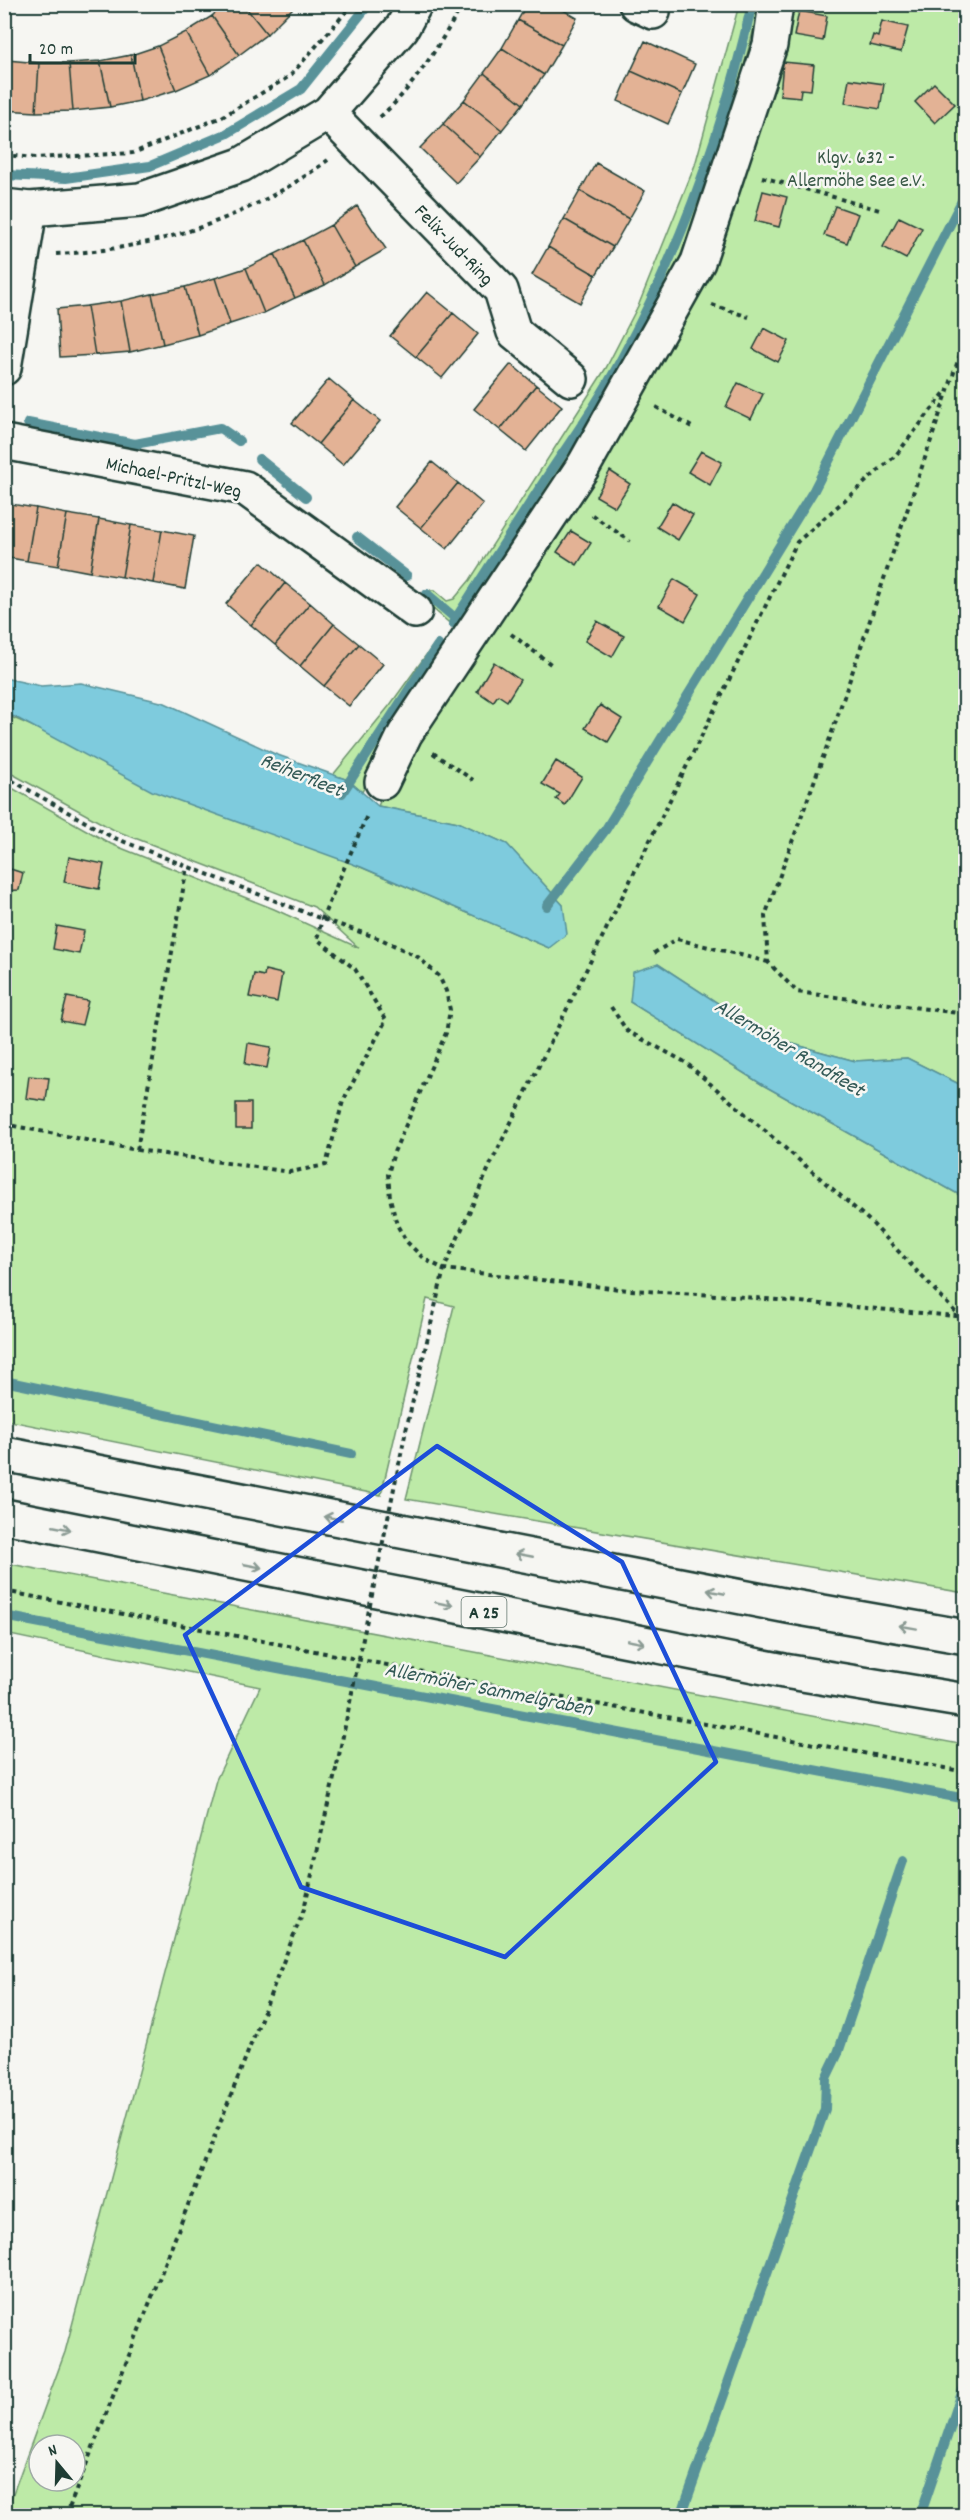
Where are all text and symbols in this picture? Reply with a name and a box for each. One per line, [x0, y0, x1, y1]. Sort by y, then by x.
scale bar [30, 27, 135, 65]
text: 20 m [39, 38, 73, 63]
park label: Klgv. 632 - Allermöhe See e.V. [787, 145, 925, 196]
street label: Felix-Jud-Ring [407, 199, 499, 293]
street label: Michael-Pritzl-Weg [103, 451, 244, 507]
water label: Reiherfleet [255, 747, 349, 808]
water label: Allermöher Randfleet [708, 993, 871, 1107]
one-way arrow [324, 1512, 343, 1523]
one-way arrow [52, 1522, 71, 1534]
one-way arrow [515, 1549, 535, 1560]
one-way arrow [243, 1561, 262, 1572]
one-way arrow [707, 1586, 726, 1597]
road number: A 25 [462, 1597, 506, 1627]
one-way arrow [434, 1599, 454, 1610]
one-way arrow [898, 1621, 918, 1632]
one-way arrow [625, 1637, 645, 1648]
water label: Allermöher Sammelgraben [382, 1656, 596, 1726]
north arrow [27, 2433, 87, 2493]
text: N [45, 2439, 61, 2463]

